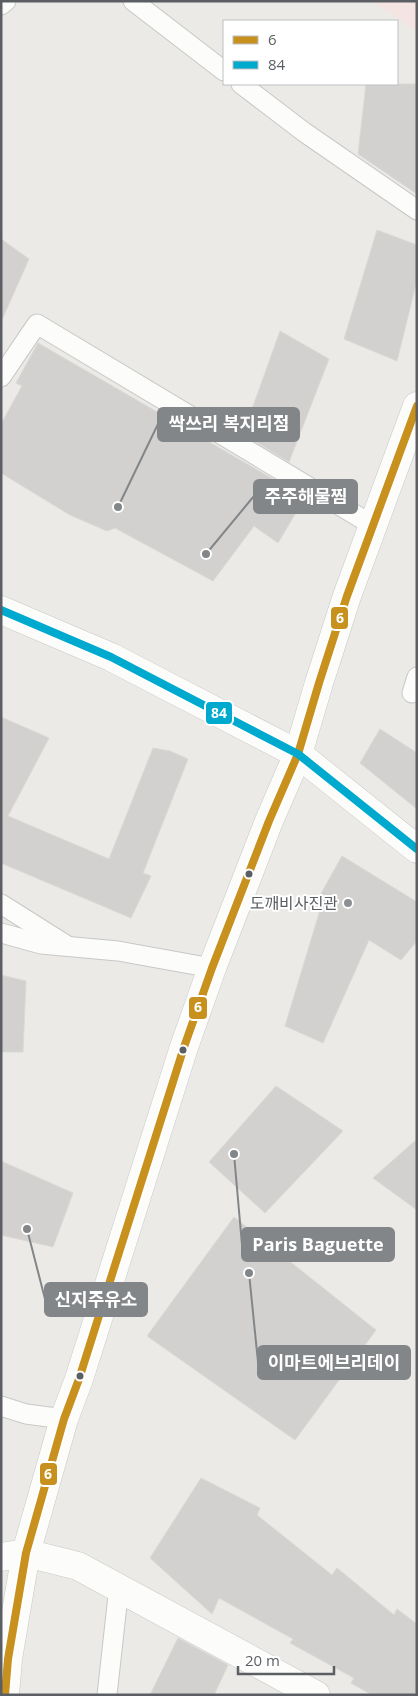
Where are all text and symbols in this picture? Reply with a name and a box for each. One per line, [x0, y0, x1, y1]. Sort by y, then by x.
legend [223, 20, 398, 85]
text: 6 [268, 29, 277, 49]
text: 84 [268, 54, 286, 74]
callout: 싹쓰리 복지리점 [158, 408, 299, 441]
text: 싹쓰리 복지리점 [169, 411, 289, 435]
callout: 주주해물찜 [254, 480, 357, 513]
text: 주주해물찜 [265, 484, 347, 508]
line badge: 6 [330, 606, 349, 630]
text: 6 [336, 608, 344, 627]
line badge: 84 [205, 701, 233, 725]
text: 84 [211, 703, 227, 722]
unlabelled marker [244, 869, 254, 879]
place label: 도깨비사진관 [250, 892, 338, 914]
marker: 도깨비사진관 [342, 897, 354, 909]
line badge: 6 [188, 996, 208, 1020]
text: 6 [194, 997, 202, 1016]
unlabelled marker [178, 1045, 188, 1055]
callout: Paris Baguette [242, 1228, 394, 1261]
text: Paris Baguette [252, 1232, 384, 1256]
callout: 신지주유소 [45, 1283, 147, 1316]
text: 신지주유소 [55, 1287, 137, 1311]
callout: 이마트에브리데이 [258, 1346, 410, 1379]
text: 이마트에브리데이 [268, 1350, 400, 1374]
unlabelled marker [75, 1371, 85, 1381]
line badge: 6 [39, 1462, 58, 1486]
text: 6 [44, 1464, 52, 1483]
scale bar [238, 1644, 334, 1676]
text: 20 m [245, 1650, 280, 1670]

